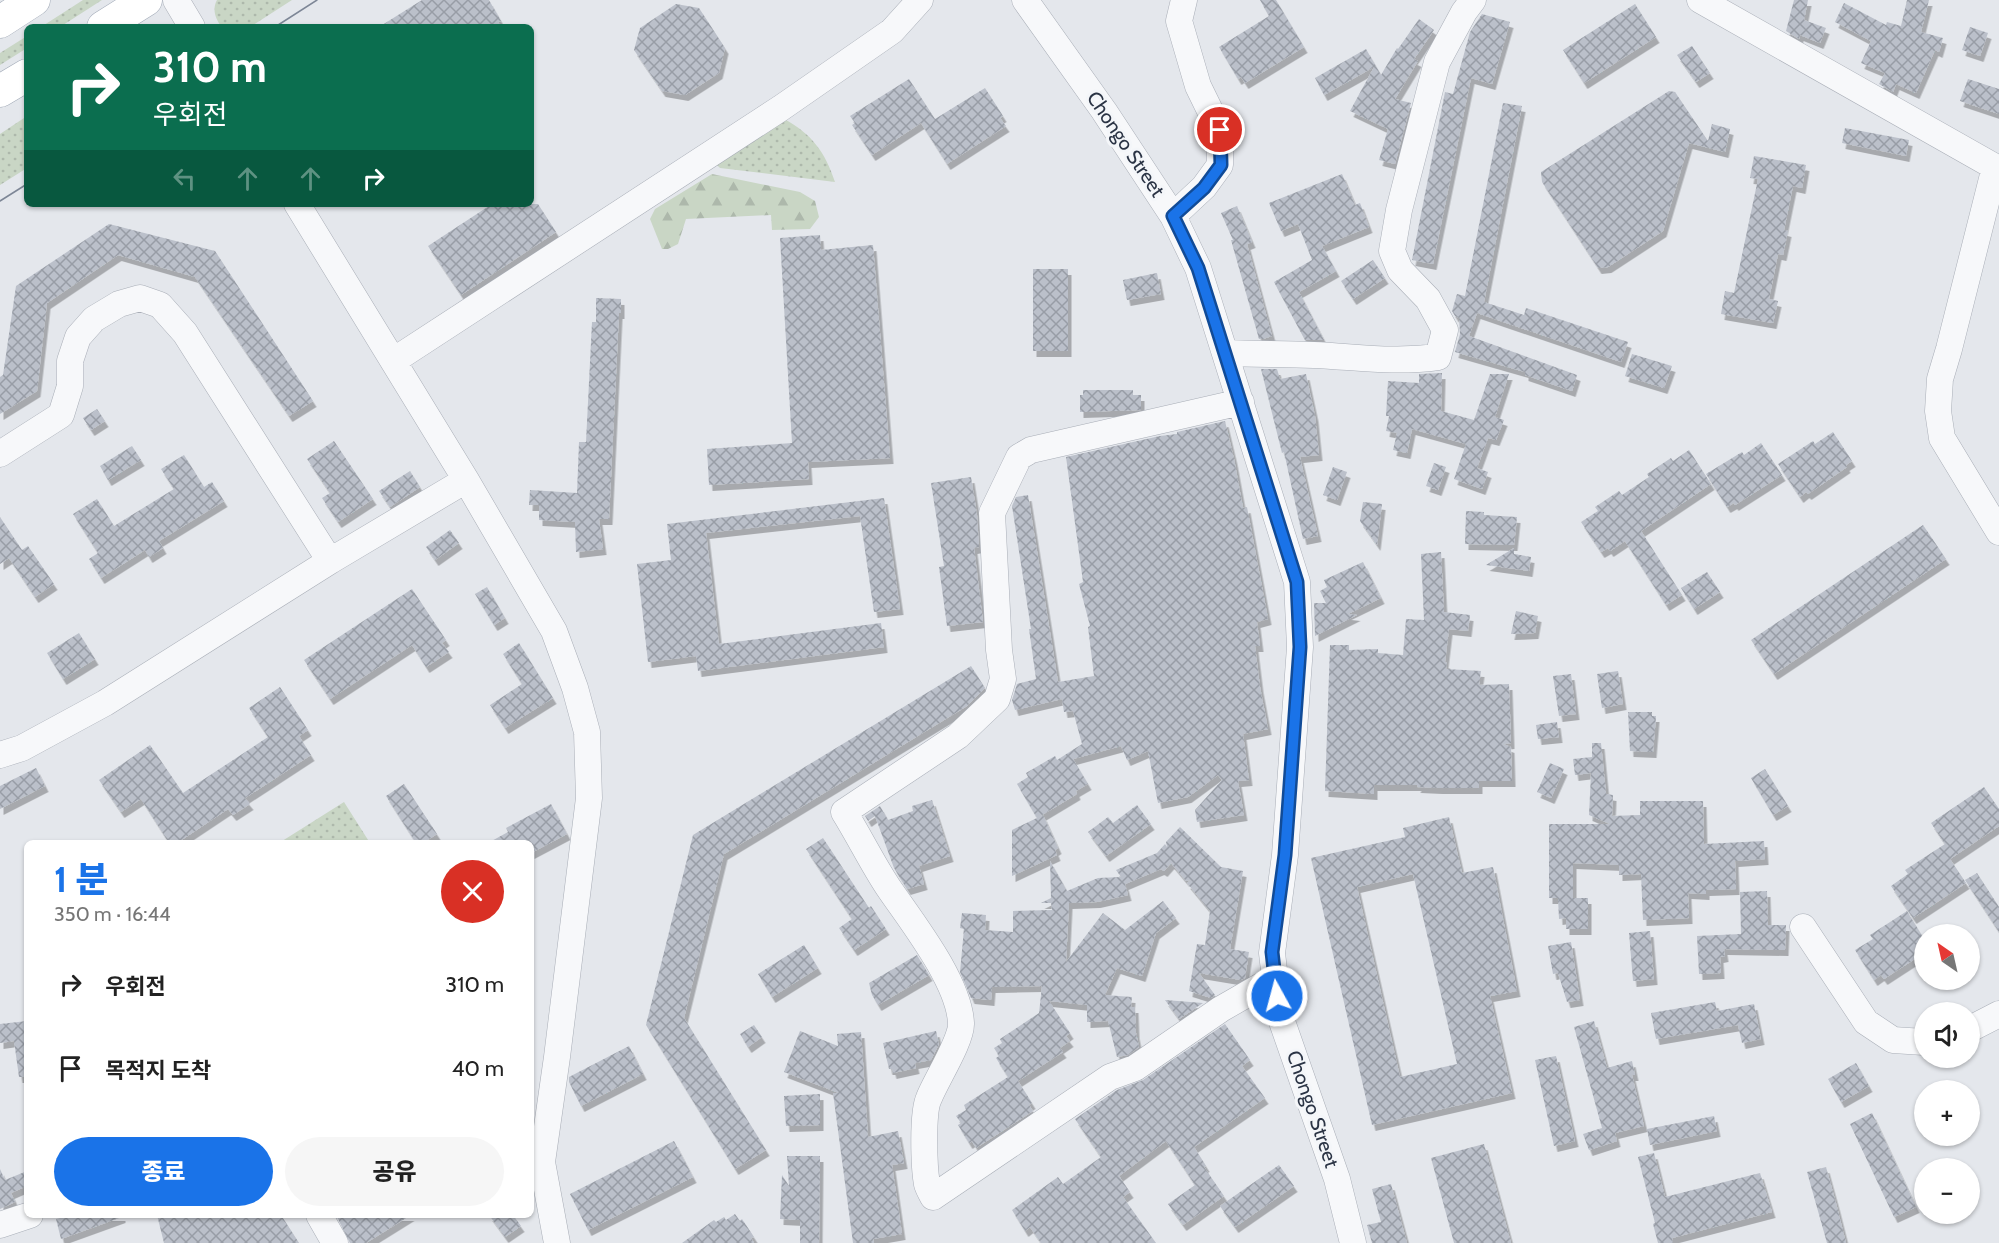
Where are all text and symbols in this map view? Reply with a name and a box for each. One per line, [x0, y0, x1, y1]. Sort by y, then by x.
text: 310 m [153, 41, 267, 93]
icon: right [54, 48, 132, 126]
street label: Chongo Street [1082, 87, 1170, 202]
text: 우회전 [153, 98, 228, 131]
pin [1194, 104, 1245, 155]
icon: arrive [1203, 113, 1236, 146]
icon: left [168, 162, 201, 195]
icon: ahead [231, 162, 264, 195]
icon: ahead [294, 162, 327, 195]
icon: right [357, 162, 390, 195]
text: 1 분 [54, 857, 109, 901]
button: close [441, 860, 504, 923]
text: 350 m · 16:44 [54, 902, 171, 926]
north arrow [1914, 924, 1980, 990]
map controls [1914, 924, 1980, 1224]
position arrow [1245, 964, 1309, 1028]
icon: right [54, 968, 87, 1001]
text: 310 m [445, 971, 504, 998]
text: 우회전 [105, 973, 166, 1000]
button: sound [1914, 1002, 1980, 1068]
street label: Chongo Street [1282, 1047, 1344, 1171]
icon: arrive [54, 1052, 87, 1085]
text: 40 m [452, 1055, 504, 1082]
text: 목적지 도착 [105, 1057, 211, 1084]
button: + [1914, 1080, 1980, 1146]
button: 종료 [54, 1137, 273, 1206]
button: 공유 [285, 1137, 504, 1206]
button: − [1914, 1158, 1980, 1224]

